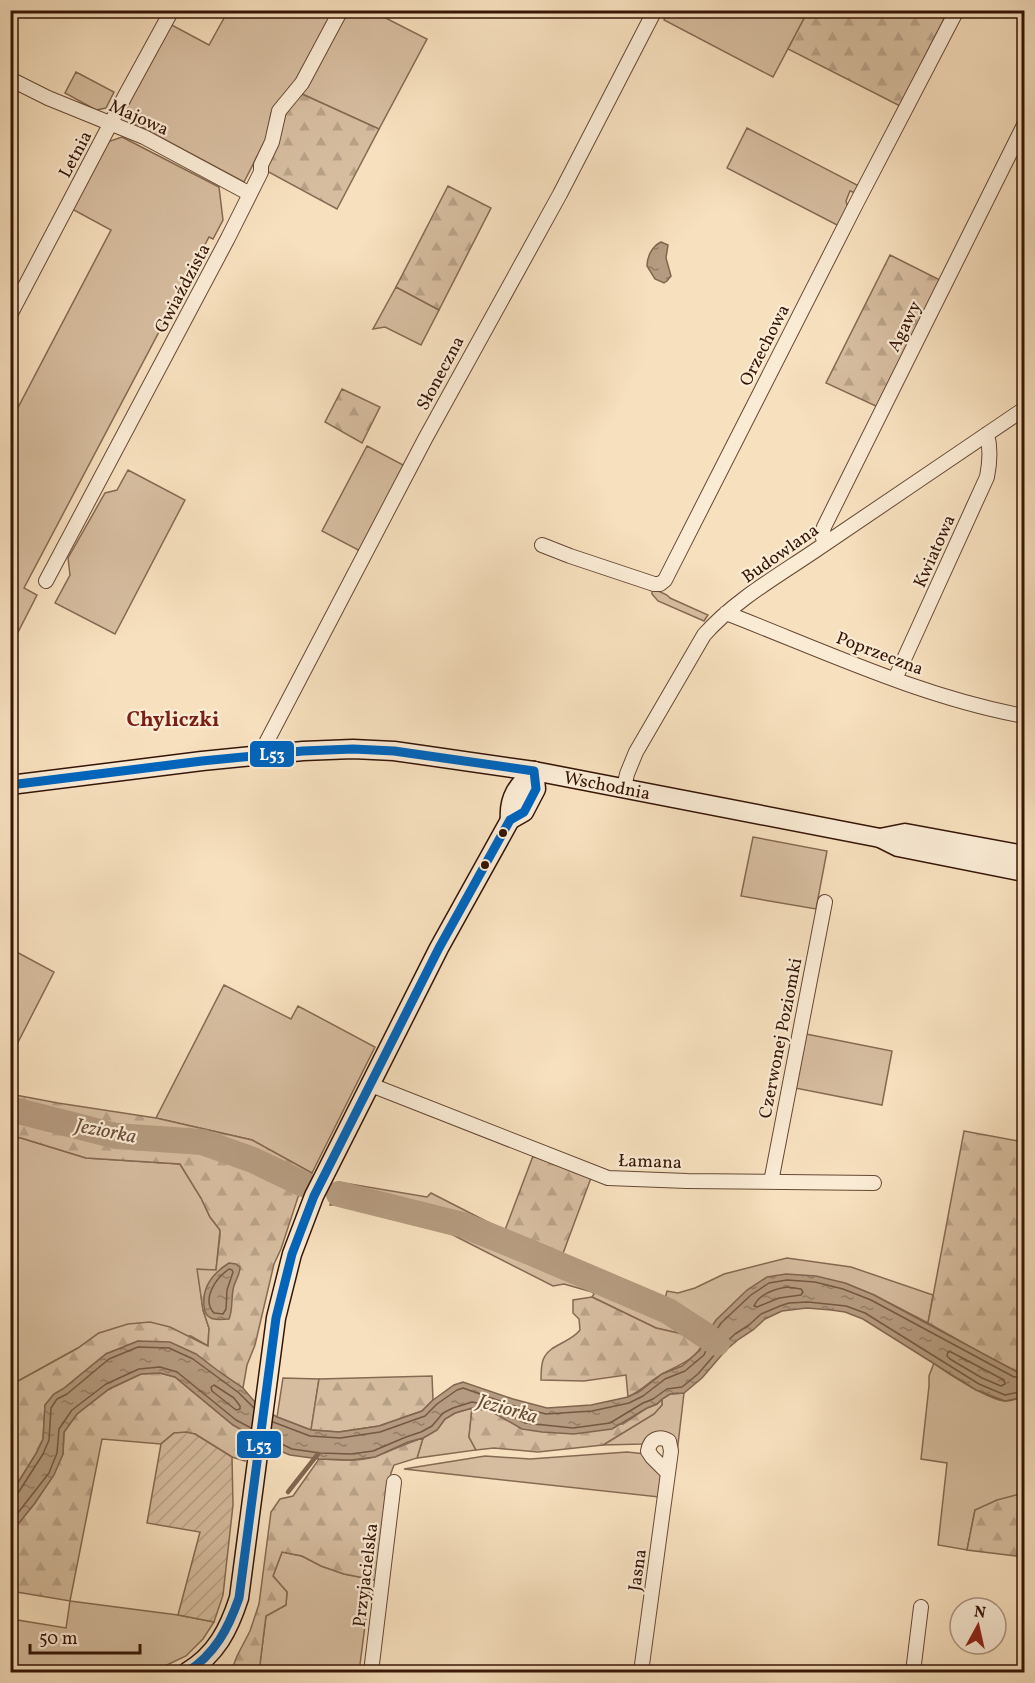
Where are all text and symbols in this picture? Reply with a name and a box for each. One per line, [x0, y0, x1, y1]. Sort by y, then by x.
street label: Majowa [104, 94, 172, 143]
street label: Letnia [54, 127, 99, 183]
street label: Gwiaździsta [149, 240, 217, 338]
street label: Agawy [882, 297, 929, 356]
street label: Orzechowa [734, 300, 797, 391]
street label: Słoneczna [411, 332, 471, 415]
street label: Kwiatowa [908, 511, 963, 592]
street label: Budowlana [737, 518, 824, 590]
street label: Poprzeczna [832, 626, 927, 683]
district label: Chyliczki [127, 706, 219, 735]
line badge: L53 [249, 740, 295, 768]
text: L53 [259, 745, 285, 767]
street label: Wschodnia [561, 766, 652, 807]
unlabelled marker [497, 827, 509, 839]
unlabelled marker [479, 859, 491, 871]
street label: Czerwonej Poziomki [754, 956, 809, 1121]
water label: Jeziorka [71, 1112, 139, 1152]
street label: Łamana [618, 1149, 682, 1176]
water label: Jeziorka [472, 1387, 541, 1432]
line badge: L53 [236, 1430, 282, 1459]
text: L53 [246, 1436, 272, 1458]
street label: Przyjacielska [348, 1522, 385, 1629]
street label: Jasna [623, 1547, 654, 1593]
north arrow [948, 1596, 1008, 1656]
text: N [973, 1601, 987, 1625]
scale bar [30, 1617, 140, 1655]
text: 50 m [39, 1627, 78, 1652]

